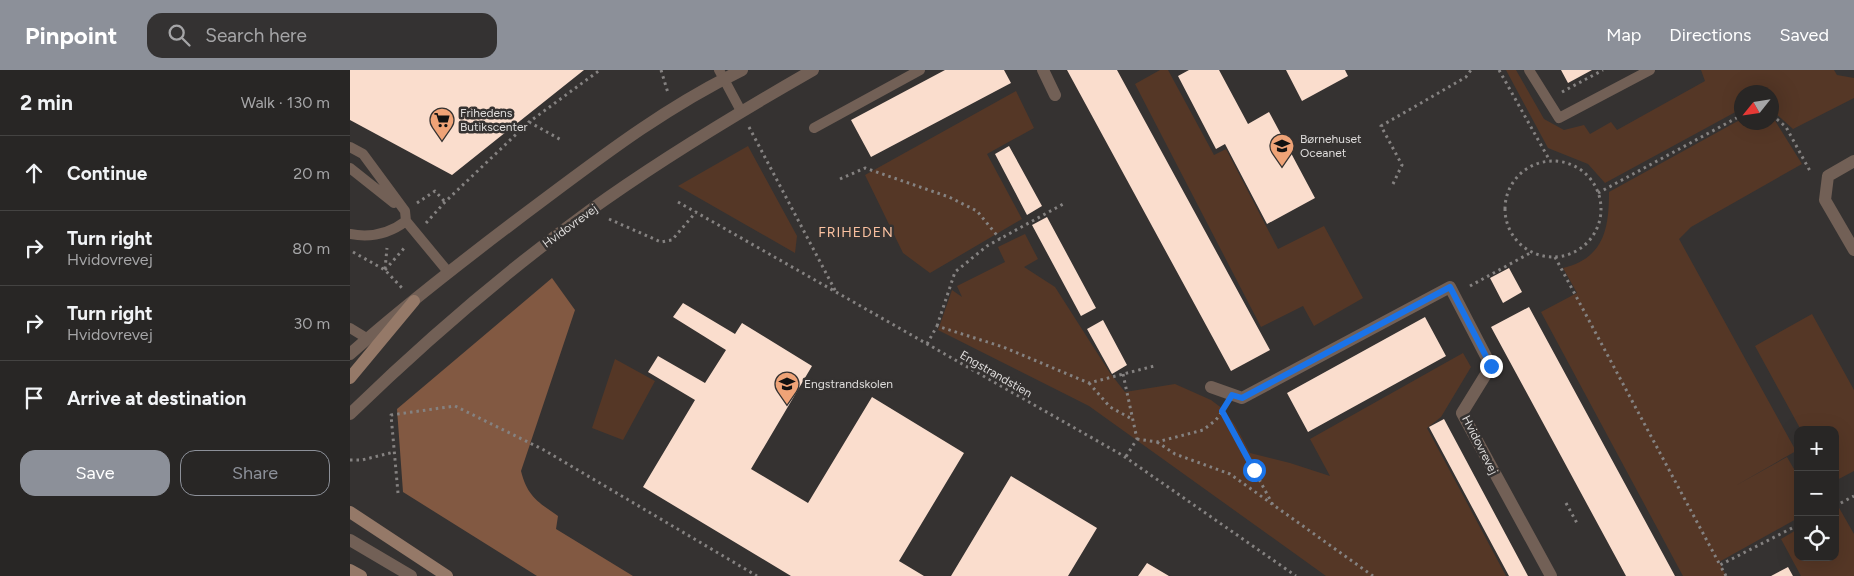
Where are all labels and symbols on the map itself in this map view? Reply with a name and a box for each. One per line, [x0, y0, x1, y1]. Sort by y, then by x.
north arrow [1734, 85, 1779, 130]
place label: Frihedens Butikscenter [460, 106, 528, 134]
supermarket icon: Frihedens Butikscenter [429, 107, 455, 141]
place label: Børnehuset Oceanet [1300, 132, 1362, 160]
school or university icon: Børnehuset Oceanet [1269, 133, 1295, 167]
street label: Hvidovrevej [540, 201, 600, 251]
district label: FRIHEDEN [818, 224, 894, 241]
street label: Engstrandstien [957, 348, 1035, 400]
route end [1480, 355, 1503, 378]
school or university icon: Engstrandskolen [774, 371, 800, 405]
place label: Engstrandskolen [804, 377, 893, 391]
street label: Hvidovrevej [1459, 413, 1501, 477]
route start [1243, 459, 1266, 482]

